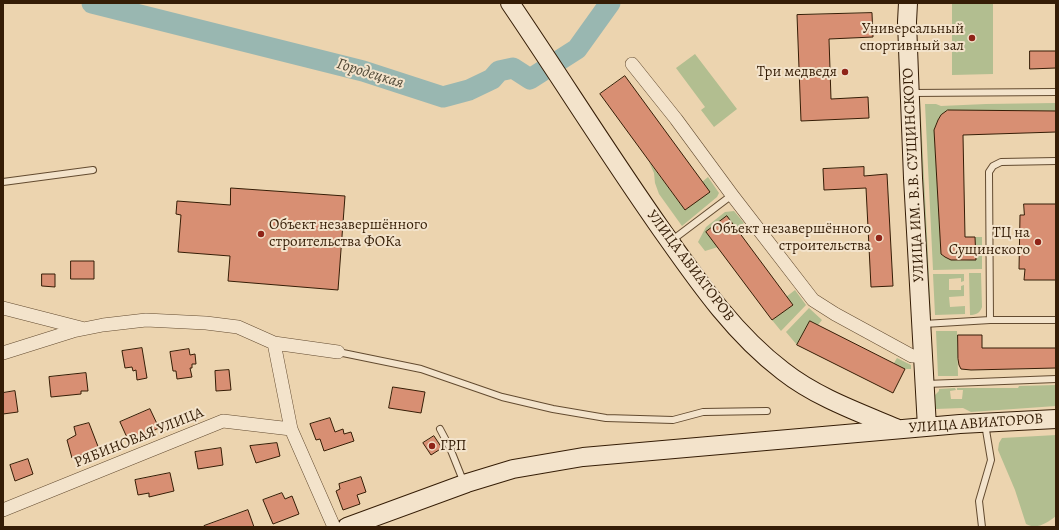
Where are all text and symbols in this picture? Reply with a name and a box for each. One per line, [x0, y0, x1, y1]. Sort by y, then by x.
place label: Универсальный спортивный зал [860, 20, 964, 55]
marker: Универсальный спортивный зал [967, 33, 977, 43]
water label: Городецкая [334, 55, 406, 93]
place label: Три медведя [757, 63, 837, 81]
marker: Три медведя [840, 67, 850, 77]
street label: УЛИЦА ИМ. В.В. СУЩИНСКОГО [899, 67, 929, 283]
street label: УЛИЦА АВИАТОРОВ [642, 207, 738, 325]
place label: Объект незавершённого строительства ФОКа [269, 216, 428, 251]
place label: Объект незавершённого строительства [712, 220, 871, 255]
place label: ТЦ на Сущинского [949, 224, 1030, 259]
marker: Объект незавершённого строительства ФОКа [256, 229, 266, 239]
marker: Объект незавершённого строительства [874, 233, 884, 243]
marker: ТЦ на Сущинского [1033, 237, 1043, 247]
street label: РЯБИНОВАЯ УЛИЦА [72, 404, 206, 472]
street label: УЛИЦА АВИАТОРОВ [908, 410, 1044, 438]
place label: ГРП [440, 437, 466, 455]
marker: ГРП [427, 441, 437, 451]

